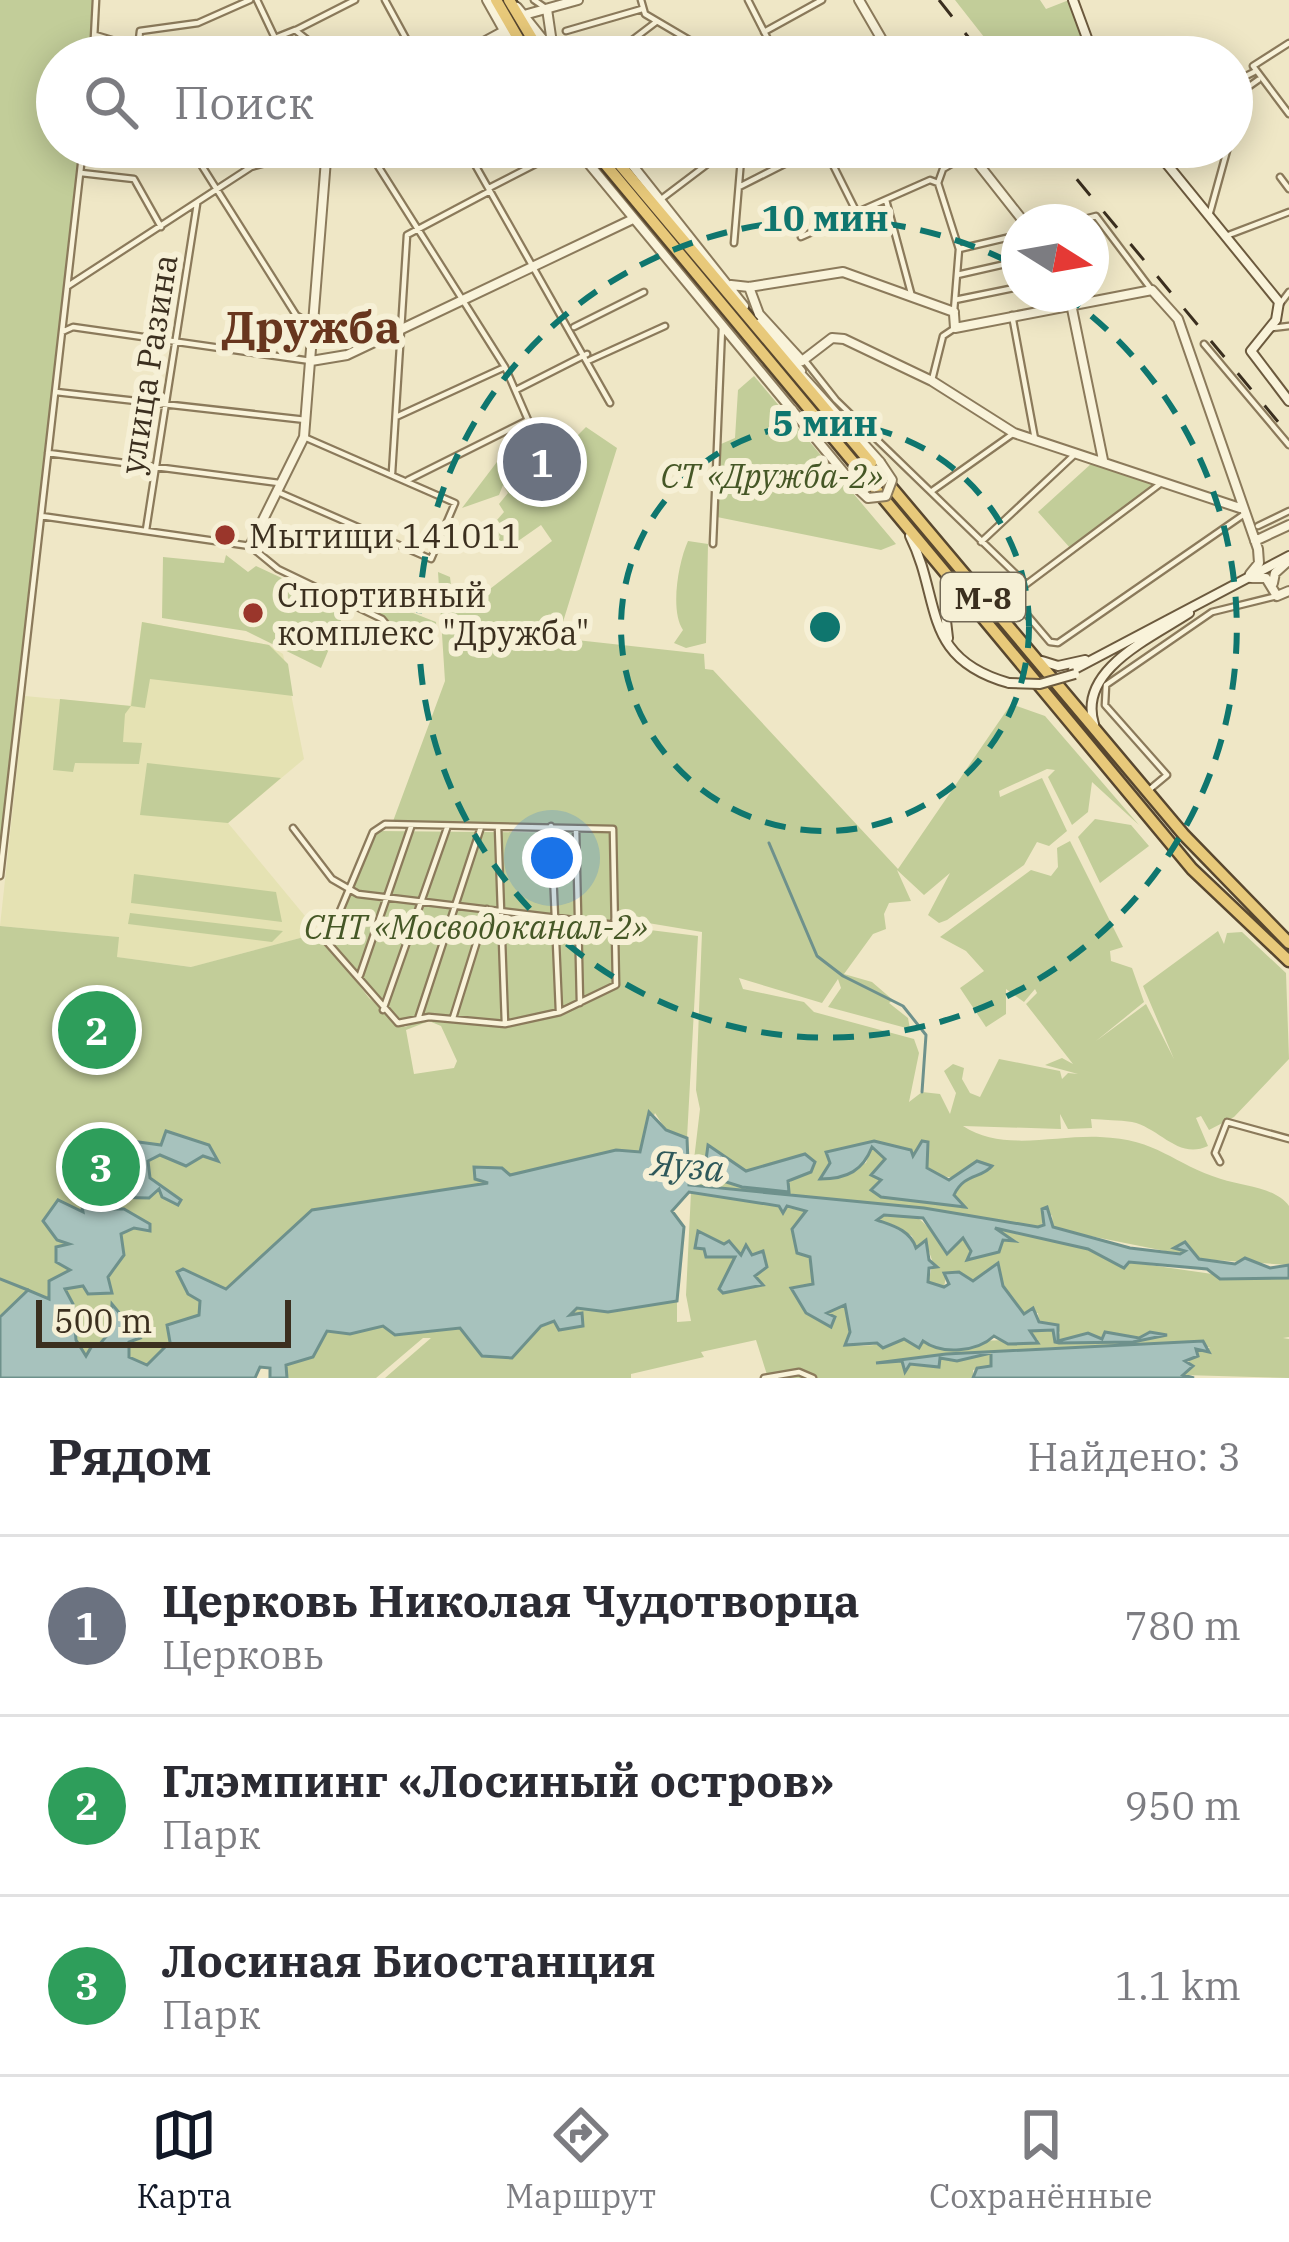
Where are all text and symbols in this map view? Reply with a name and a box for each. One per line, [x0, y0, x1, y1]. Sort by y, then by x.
search box [36, 36, 1253, 168]
icon: search [78, 69, 144, 135]
text: Поиск [174, 73, 314, 131]
text: 10 мин [761, 194, 889, 241]
north arrow [1001, 204, 1109, 312]
street label: улица Разина [109, 251, 187, 477]
district label: Дружба [222, 297, 400, 355]
text: 5 мин [772, 399, 878, 446]
pin: 1 [503, 417, 581, 507]
park label: СТ «Дружба-2» [661, 454, 883, 497]
place label: Мытищи 141011 [249, 514, 521, 557]
marker: Мытищи 141011 [212, 522, 238, 548]
place label: Спортивный комплекс "Дружба" [277, 573, 589, 654]
road number: М-8 [941, 573, 1025, 621]
marker: Спортивный комплекс "Дружба" [240, 600, 266, 626]
centre of rings [804, 606, 846, 648]
your location [522, 828, 582, 888]
park label: СНТ «Мосводоканал-2» [304, 905, 648, 948]
pin: 2 [58, 985, 136, 1075]
pin: 3 [62, 1122, 140, 1212]
water label: Яуза [648, 1138, 727, 1192]
scale bar [36, 1294, 291, 1347]
text: 500 m [54, 1299, 153, 1342]
text: Рядом [48, 1423, 212, 1489]
text: Найдено: 3 [1028, 1431, 1241, 1482]
text: Церковь Николая Чудотворца [162, 1571, 860, 1629]
text: 1 [75, 1600, 99, 1651]
text: 780 m [1125, 1600, 1241, 1651]
text: Церковь [162, 1629, 324, 1680]
text: Глэмпинг «Лосиный остров» [162, 1751, 834, 1809]
text: 2 [75, 1780, 99, 1831]
text: 950 m [1125, 1780, 1241, 1831]
text: Парк [162, 1809, 261, 1860]
text: Лосиная Биостанция [162, 1931, 656, 1989]
text: 3 [75, 1960, 99, 2011]
text: 1.1 km [1115, 1960, 1241, 2011]
text: Парк [162, 1989, 261, 2040]
tab: Карта [136, 2102, 232, 2217]
tab: Маршрут [505, 2102, 656, 2217]
tab: Сохранённые [929, 2102, 1153, 2217]

